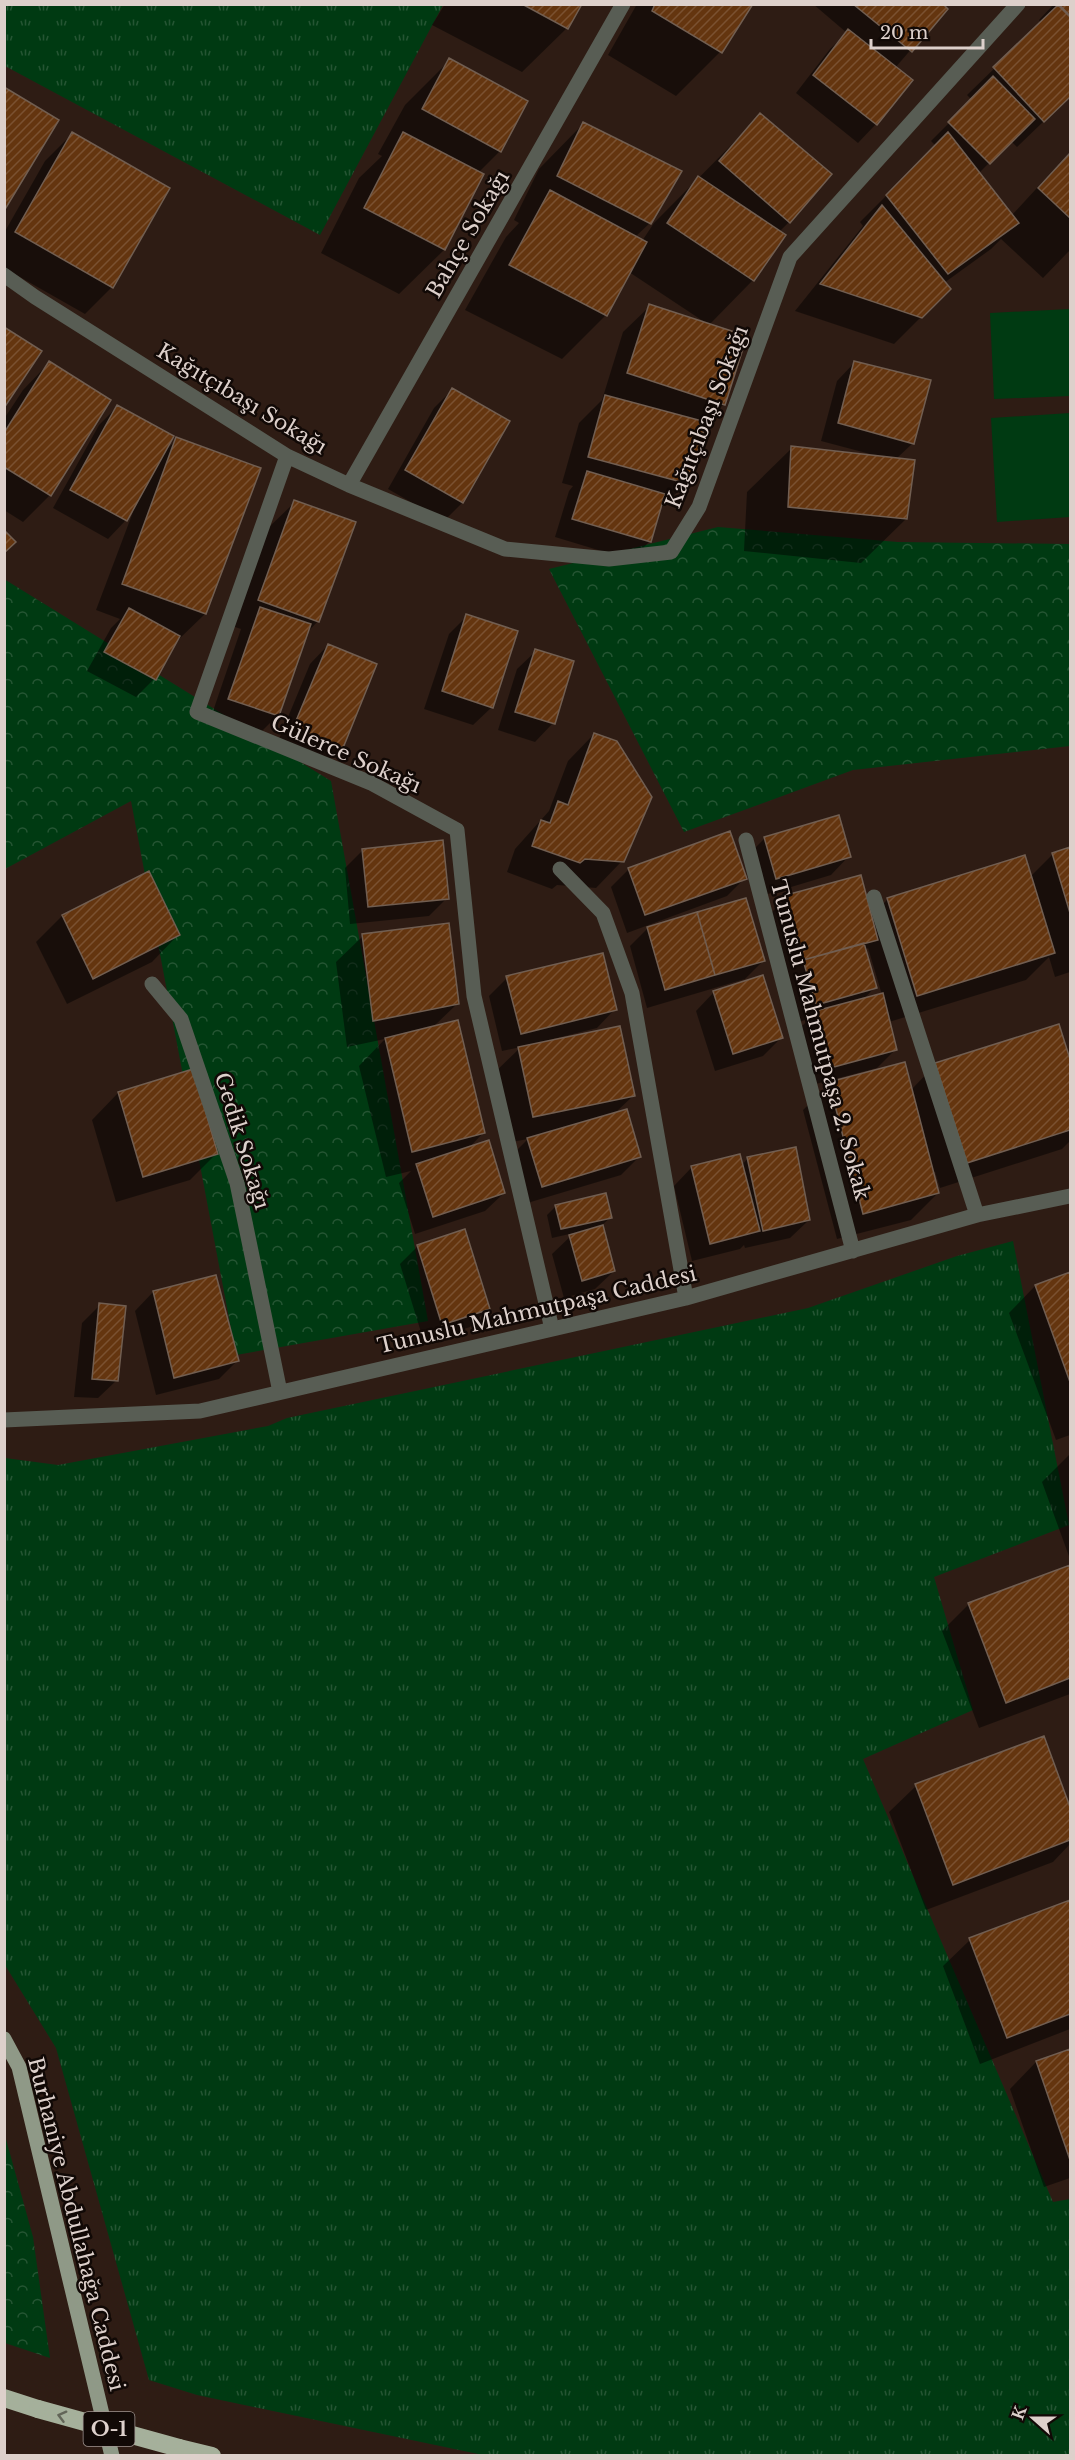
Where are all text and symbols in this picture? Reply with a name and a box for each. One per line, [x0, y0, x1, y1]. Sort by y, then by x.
scale bar [871, 12, 984, 50]
text: 20 m [880, 22, 928, 44]
street label: Bahçe Sokağı [421, 166, 515, 302]
street label: Kağıtçıbaşı Sokağı [660, 322, 754, 512]
street label: Kağıtçıbaşı Sokağı [152, 338, 332, 460]
street label: Gülerce Sokağı [267, 709, 425, 799]
street label: Tunuslu Mahmutpaşa 2. Sokak [765, 877, 875, 1203]
street label: Gedik Sokağı [209, 1069, 275, 1213]
street label: Tunuslu Mahmutpaşa Caddesi [375, 1261, 699, 1359]
street label: Burhaniye Abdullahağa Caddesi [22, 2054, 130, 2394]
north arrow [1003, 2388, 1063, 2448]
text: K [1007, 2402, 1031, 2422]
one-way arrow [57, 2410, 67, 2423]
road number: O-1 [84, 2412, 134, 2446]

